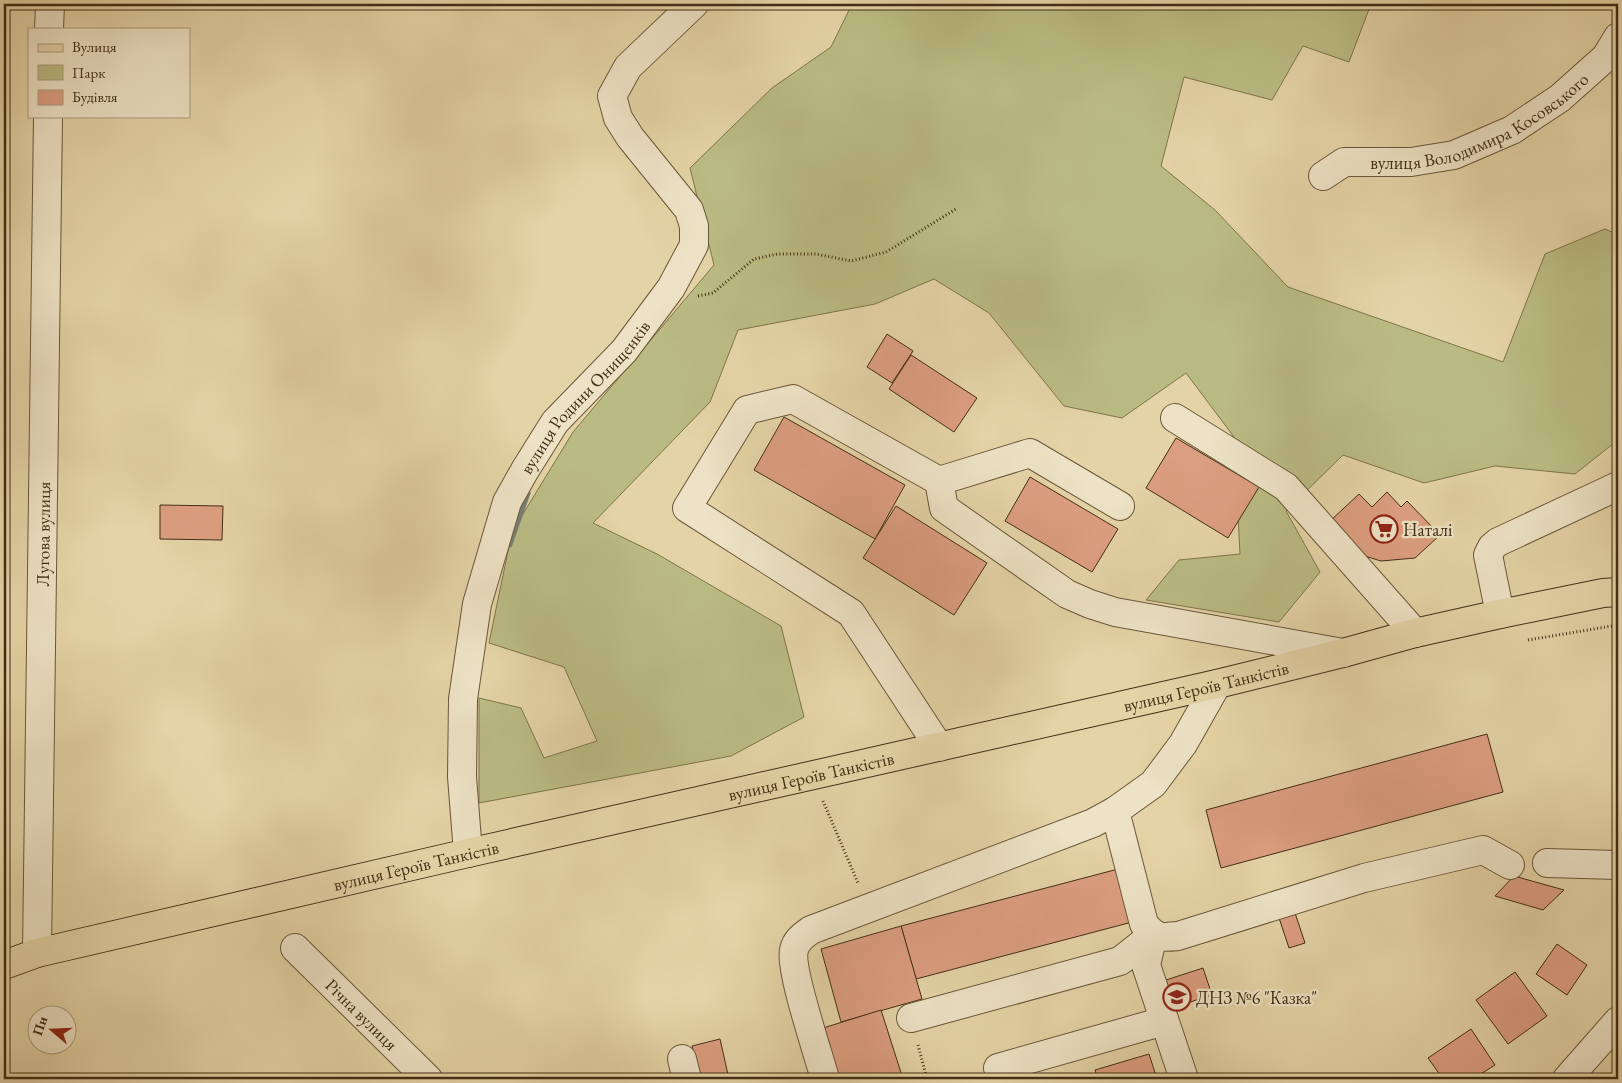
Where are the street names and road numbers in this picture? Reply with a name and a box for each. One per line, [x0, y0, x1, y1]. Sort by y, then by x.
street label: вулиця Володимира Косовського [1370, 67, 1593, 174]
street label: вулиця Родини Онищенків [514, 315, 655, 478]
street label: Лугова вулиця [30, 482, 55, 587]
street label: вулиця Героїв Танкістів [1121, 655, 1291, 716]
street label: вулиця Героїв Танкістів [726, 746, 896, 805]
street label: вулиця Героїв Танкістів [331, 835, 501, 895]
street label: Річна вулиця [321, 973, 403, 1055]

